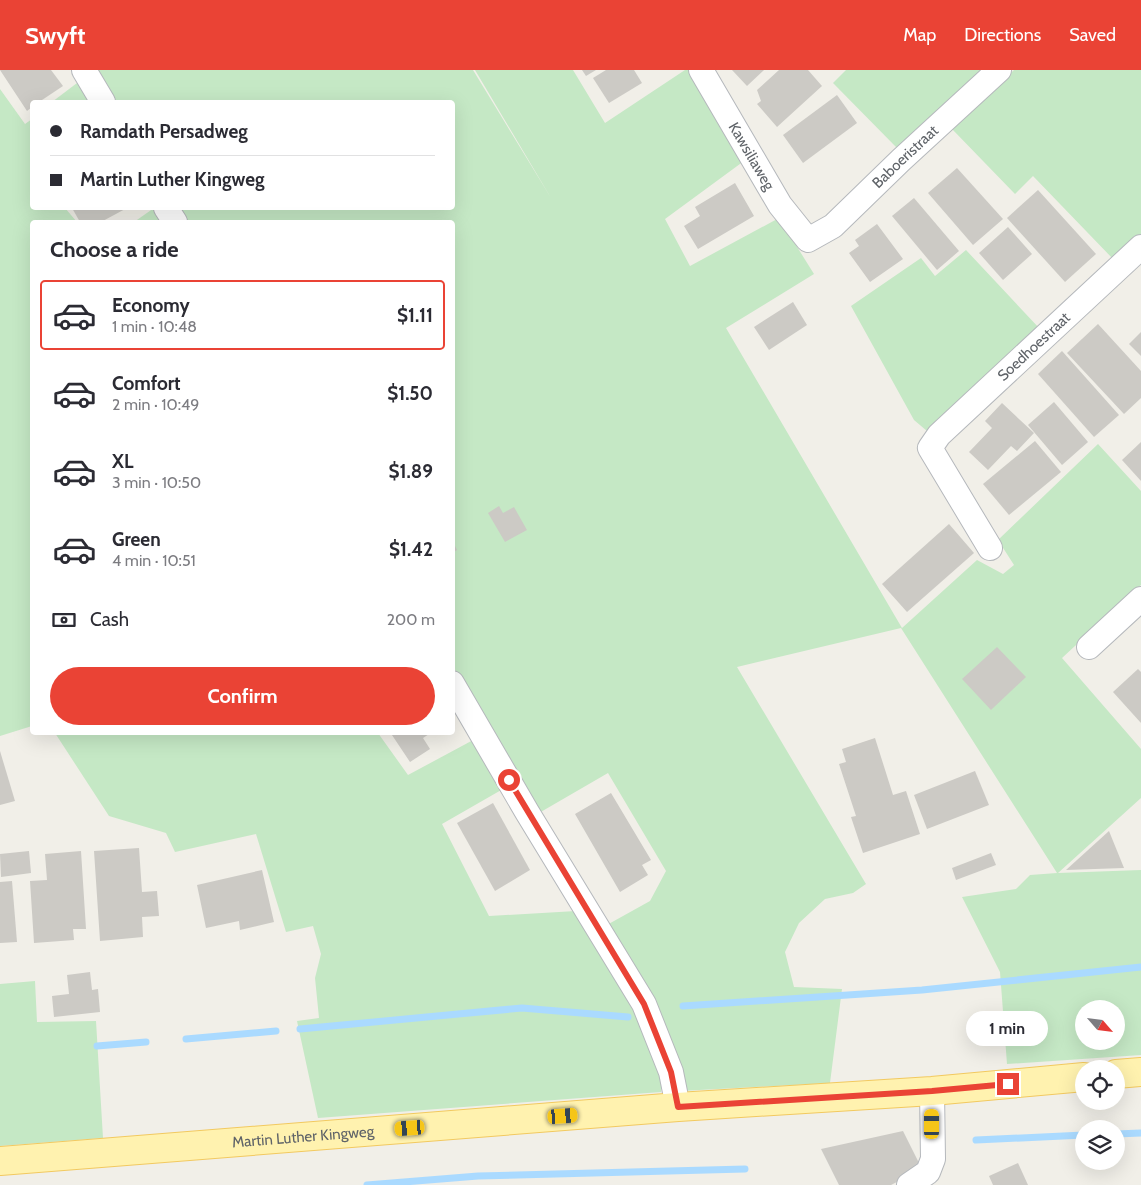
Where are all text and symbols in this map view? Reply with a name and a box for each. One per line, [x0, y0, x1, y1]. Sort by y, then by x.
text: Swyft [25, 21, 85, 50]
text: Map [903, 24, 936, 46]
text: Directions [964, 24, 1041, 46]
text: Saved [1069, 24, 1116, 46]
street label: Kawsiliaweg [725, 119, 779, 194]
text: Ramdath Persadweg [80, 120, 248, 143]
street label: Baboeristraat [869, 121, 942, 192]
text: Martin Luther Kingweg [80, 168, 265, 191]
text: Choose a ride [50, 236, 179, 263]
icon: car [52, 293, 97, 338]
text: Economy [112, 294, 190, 317]
text: $1.11 [397, 304, 433, 327]
street label: Soedhoestraat [994, 309, 1074, 385]
text: 1 min · 10:48 [112, 317, 197, 336]
icon: car [52, 371, 97, 416]
text: Comfort [112, 372, 181, 395]
text: $1.50 [387, 382, 433, 405]
text: 2 min · 10:49 [112, 395, 199, 414]
icon: car [52, 449, 97, 494]
text: XL [112, 450, 133, 473]
text: $1.89 [389, 460, 433, 483]
text: 3 min · 10:50 [112, 473, 201, 492]
icon: car [52, 527, 97, 572]
text: Green [112, 528, 161, 551]
text: $1.42 [389, 538, 433, 561]
text: 4 min · 10:51 [112, 551, 196, 570]
icon: cash [50, 606, 78, 634]
text: Cash [90, 608, 129, 631]
text: 200 m [387, 610, 435, 629]
button: Confirm [50, 667, 435, 725]
route start [498, 769, 520, 791]
north arrow [1075, 1000, 1125, 1050]
map controls [1075, 1000, 1125, 1170]
callout: 1 min [967, 1012, 1049, 1046]
text: 1 min [989, 1019, 1025, 1038]
button: locate [1075, 1060, 1125, 1110]
route end [997, 1073, 1019, 1095]
car [547, 1107, 578, 1125]
car [924, 1109, 939, 1139]
car [394, 1119, 425, 1137]
button: layers [1075, 1120, 1125, 1170]
street label: Martin Luther Kingweg [231, 1122, 375, 1151]

